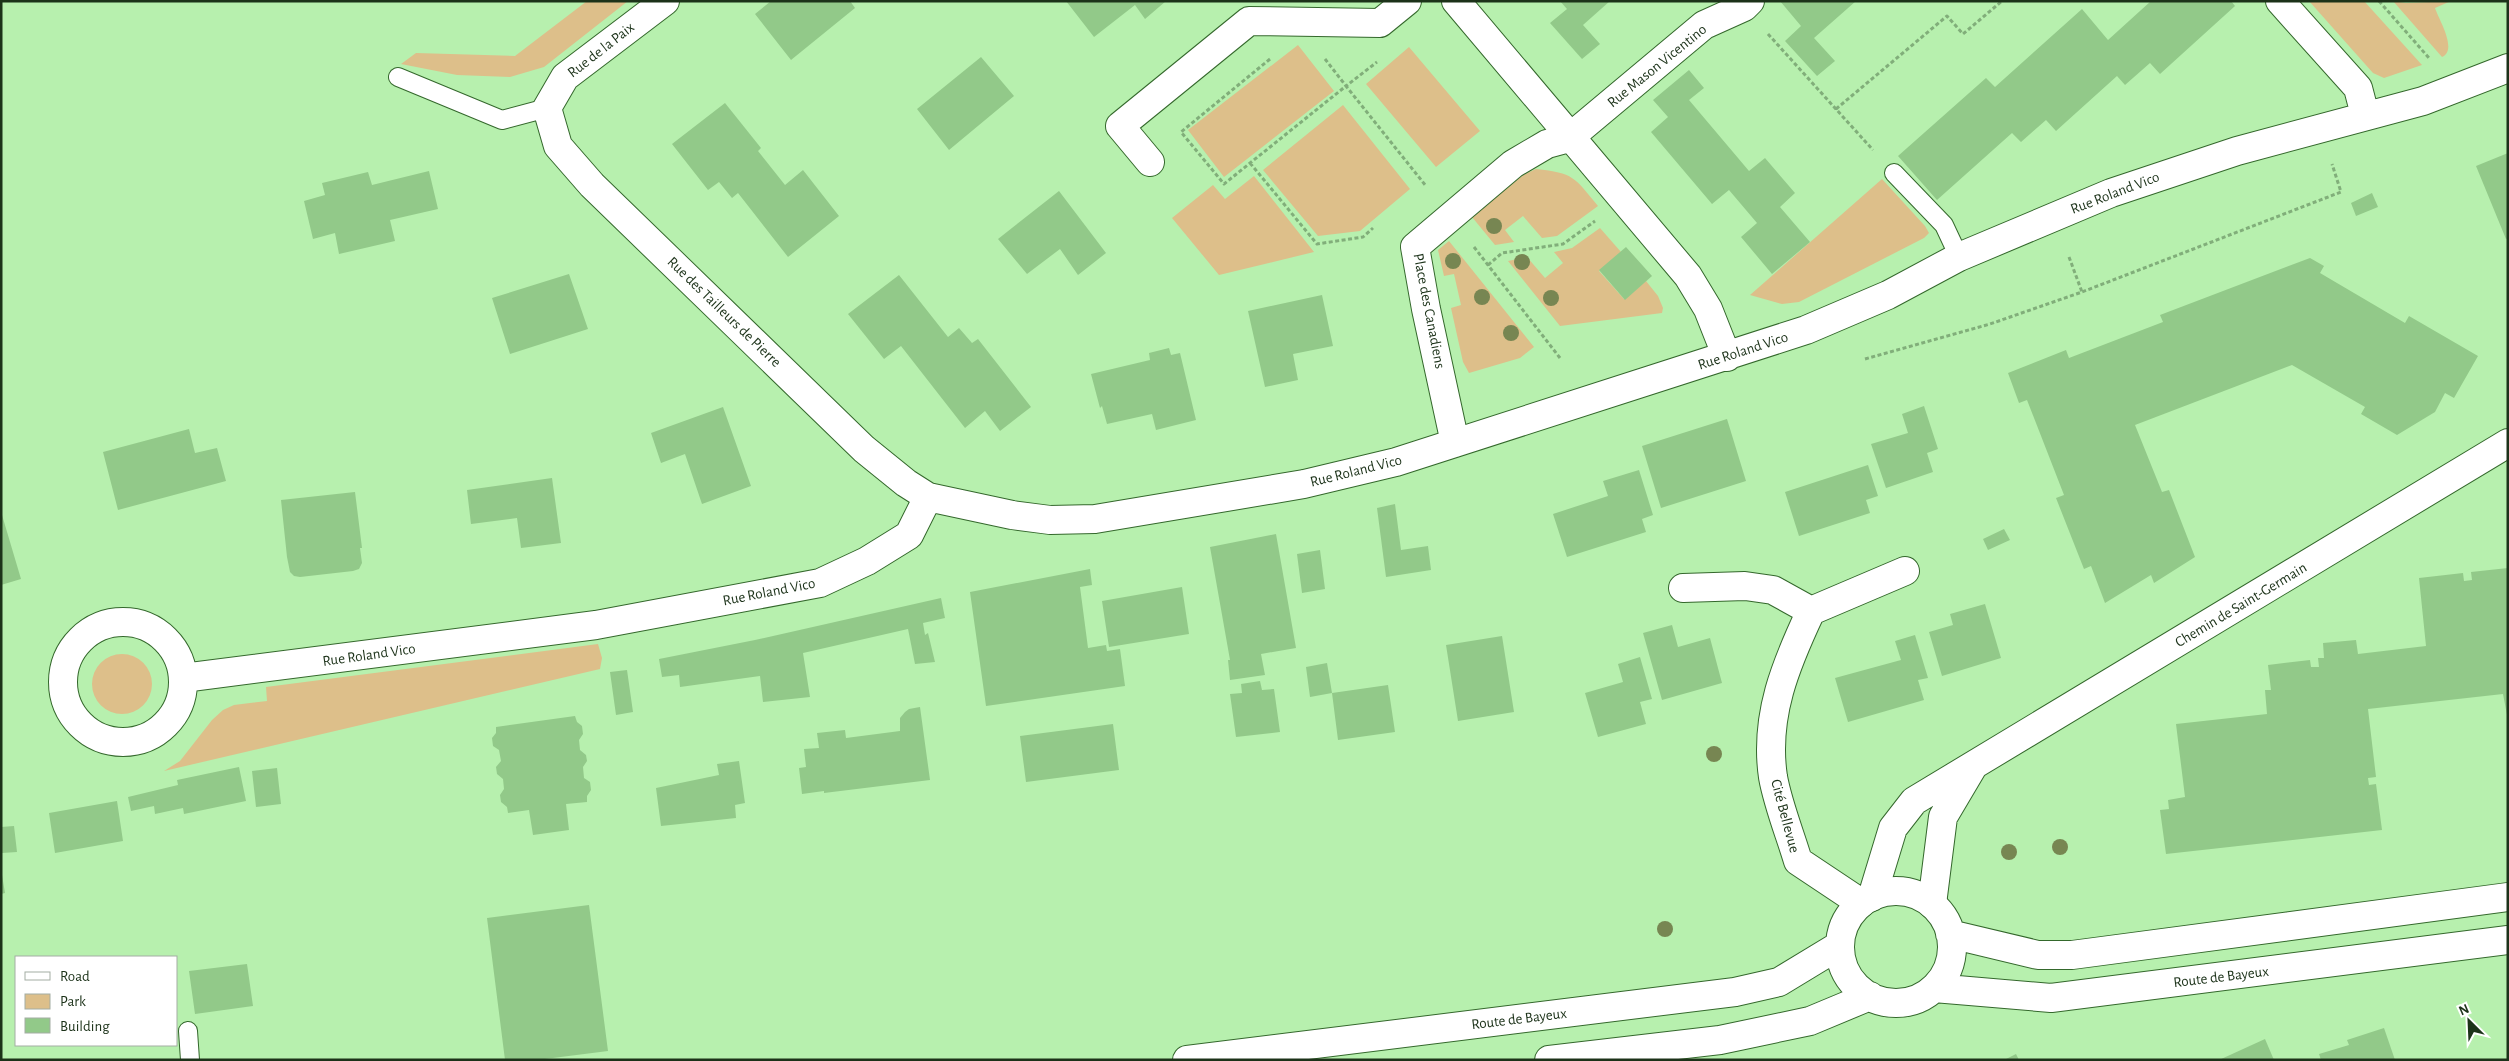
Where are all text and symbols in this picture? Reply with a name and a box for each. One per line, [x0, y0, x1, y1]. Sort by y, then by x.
street label: Rue de la Paix [565, 19, 637, 80]
street label: Rue Mason Vicentino [1605, 22, 1709, 110]
street label: Rue Roland Vico [2068, 169, 2162, 217]
street label: Place des Canadiens [1410, 252, 1448, 370]
street label: Rue des Tailleurs de Pierre [664, 254, 784, 370]
street label: Rue Roland Vico [1696, 329, 1790, 373]
street label: Rue Roland Vico [1309, 452, 1403, 490]
street label: Chemin de Saint-Germain [2173, 560, 2309, 650]
street label: Rue Roland Vico [721, 576, 817, 608]
street label: Rue Roland Vico [321, 641, 417, 669]
street label: Cité Bellevue [1768, 778, 1802, 854]
legend [15, 956, 178, 1046]
street label: Route de Bayeux [2172, 964, 2270, 990]
text: Road [60, 969, 90, 984]
text: Park [60, 994, 86, 1009]
north arrow [2444, 996, 2494, 1046]
text: N [2457, 1002, 2471, 1018]
street label: Route de Bayeux [1470, 1006, 1568, 1032]
text: Building [60, 1019, 110, 1034]

